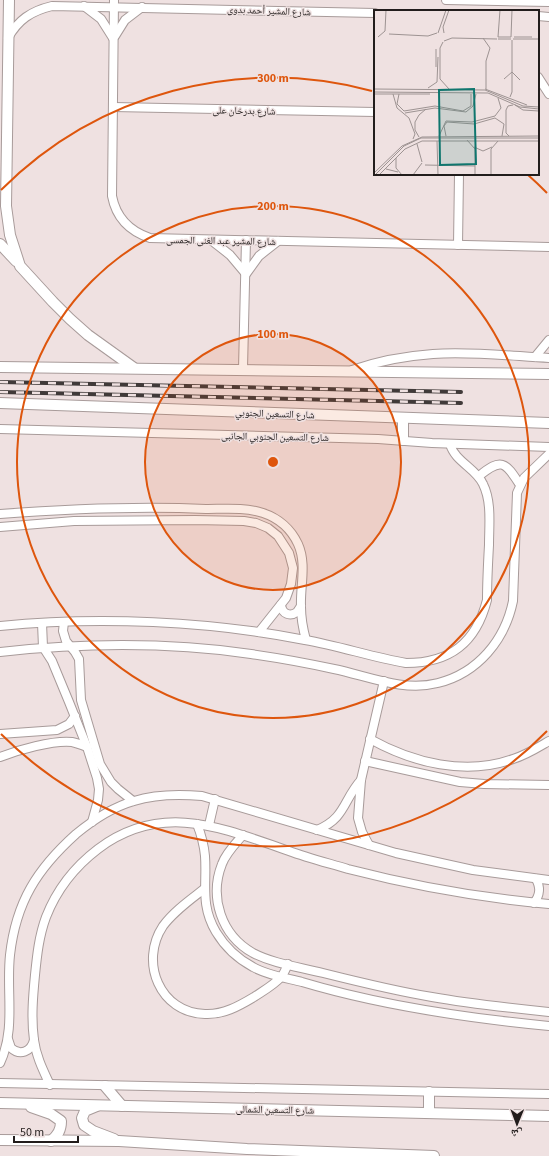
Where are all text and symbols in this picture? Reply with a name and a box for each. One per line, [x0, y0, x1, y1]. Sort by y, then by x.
street label: شارع المشير أحمد بدوى [227, 3, 312, 19]
inset map [374, 10, 539, 175]
text: 300 m [257, 70, 289, 87]
street label: شارع بدرخان على [212, 103, 276, 119]
text: 200 m [257, 198, 289, 215]
street label: شارع المشير عبد الغنى الجمسى [166, 233, 276, 249]
text: 100 m [257, 326, 289, 343]
street label: شارع التسعين الجنوبي [235, 406, 315, 423]
street label: شارع التسعين الجنوبي الجانبى [221, 429, 329, 445]
centre of rings [266, 455, 280, 469]
street label: شارع التسعين الشمالى [236, 1102, 315, 1118]
north arrow [497, 1104, 537, 1144]
scale bar [14, 1118, 78, 1144]
text: 50 m [20, 1124, 44, 1141]
text: ش [511, 1126, 523, 1141]

